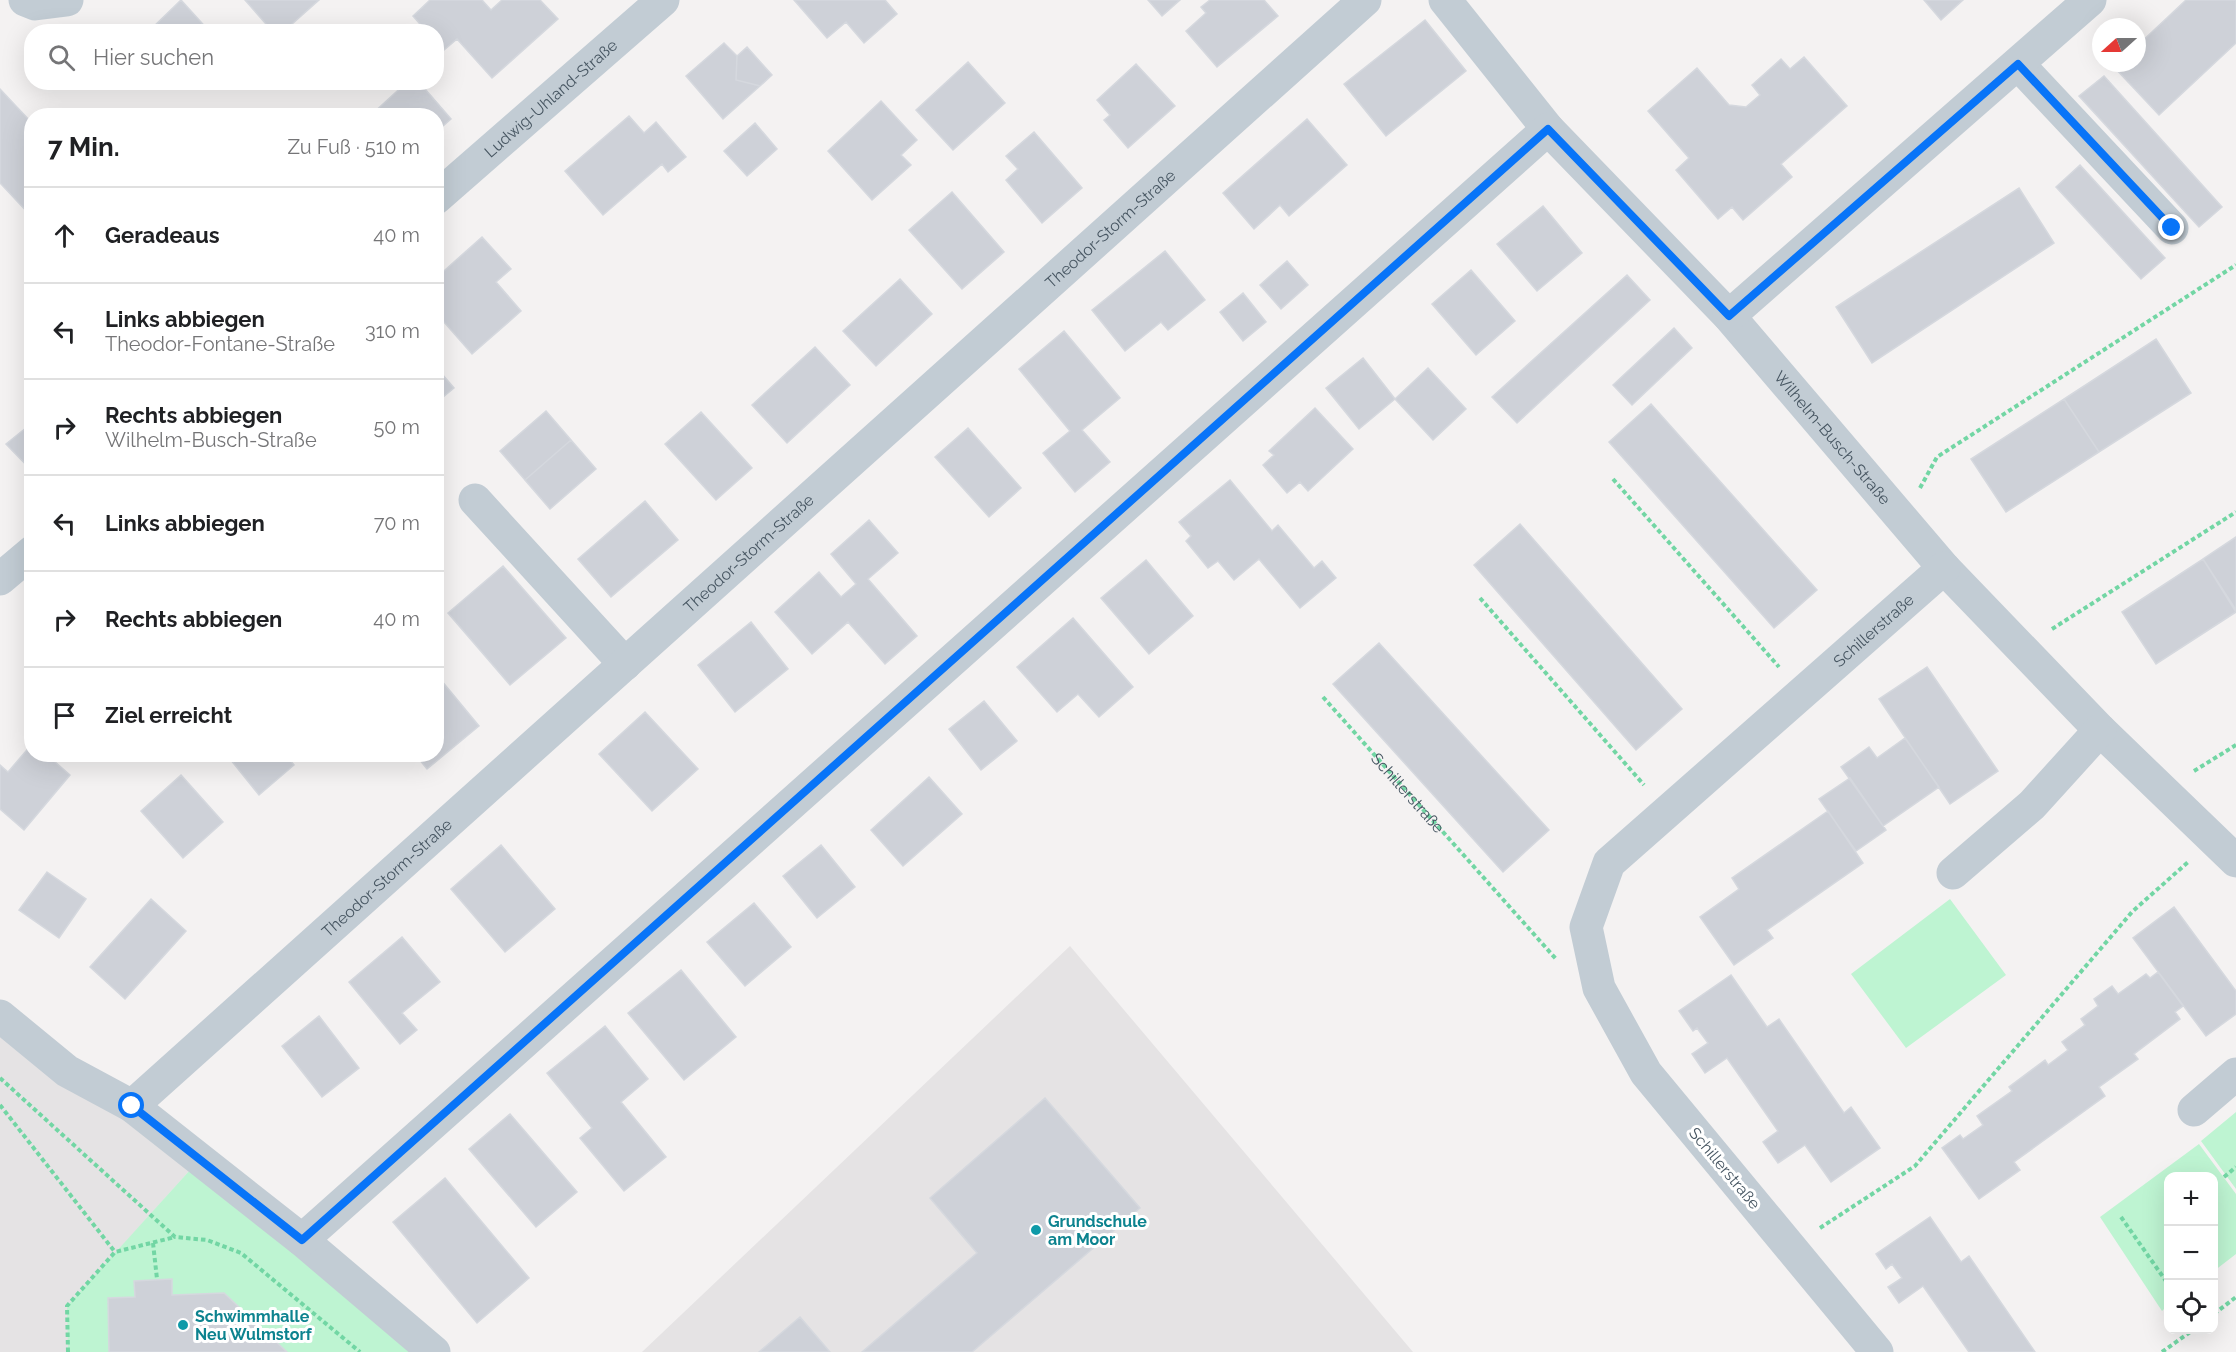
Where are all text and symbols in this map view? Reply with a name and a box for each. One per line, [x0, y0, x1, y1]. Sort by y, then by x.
north arrow [2092, 18, 2146, 72]
search box [24, 24, 444, 90]
street label: Ludwig-Uhland-Straße [481, 35, 621, 161]
icon: search [45, 41, 78, 74]
text: Hier suchen [93, 44, 214, 70]
text: 7 Min. [48, 132, 120, 162]
text: Zu Fuß · 510 m [288, 135, 420, 159]
street label: Theodor-Storm-Straße [1042, 166, 1179, 292]
route end [2158, 214, 2184, 240]
icon: ahead [48, 219, 81, 252]
text: Geradeaus [105, 222, 220, 248]
text: 40 m [373, 223, 420, 247]
text: Links abbiegen [105, 306, 265, 332]
icon: left [48, 315, 81, 348]
text: 310 m [365, 319, 420, 343]
text: Theodor-Fontane-Straße [105, 332, 335, 356]
street label: Wilhelm-Busch-Straße [1770, 367, 1894, 508]
text: Rechts abbiegen [105, 402, 282, 428]
icon: right [48, 411, 81, 444]
text: 50 m [373, 415, 420, 439]
text: Wilhelm-Busch-Straße [105, 428, 317, 452]
street label: Theodor-Storm-Straße [680, 490, 818, 617]
icon: left [48, 507, 81, 540]
text: Links abbiegen [105, 510, 265, 536]
text: 70 m [374, 511, 420, 535]
street label: Schillerstraße [1830, 590, 1918, 671]
icon: right [48, 603, 81, 636]
text: Rechts abbiegen [105, 606, 282, 632]
text: 40 m [373, 607, 420, 631]
icon: arrive [48, 699, 81, 732]
text: Ziel erreicht [105, 702, 232, 728]
street label: Schillerstraße [1367, 749, 1448, 837]
street label: Theodor-Storm-Straße [318, 815, 456, 941]
route start [118, 1092, 144, 1118]
street label: Schillerstraße [1685, 1124, 1764, 1213]
map controls [2164, 1172, 2218, 1334]
button: + [2164, 1172, 2218, 1226]
place label: Grundschule am Moor [1048, 1212, 1147, 1249]
marker: Grundschule am Moor [1029, 1223, 1043, 1237]
button: − [2164, 1226, 2218, 1280]
button: locate [2164, 1280, 2218, 1334]
place label: Schwimmhalle Neu Wulmstorf [195, 1307, 313, 1344]
marker: Schwimmhalle Neu Wulmstorf [176, 1318, 190, 1332]

